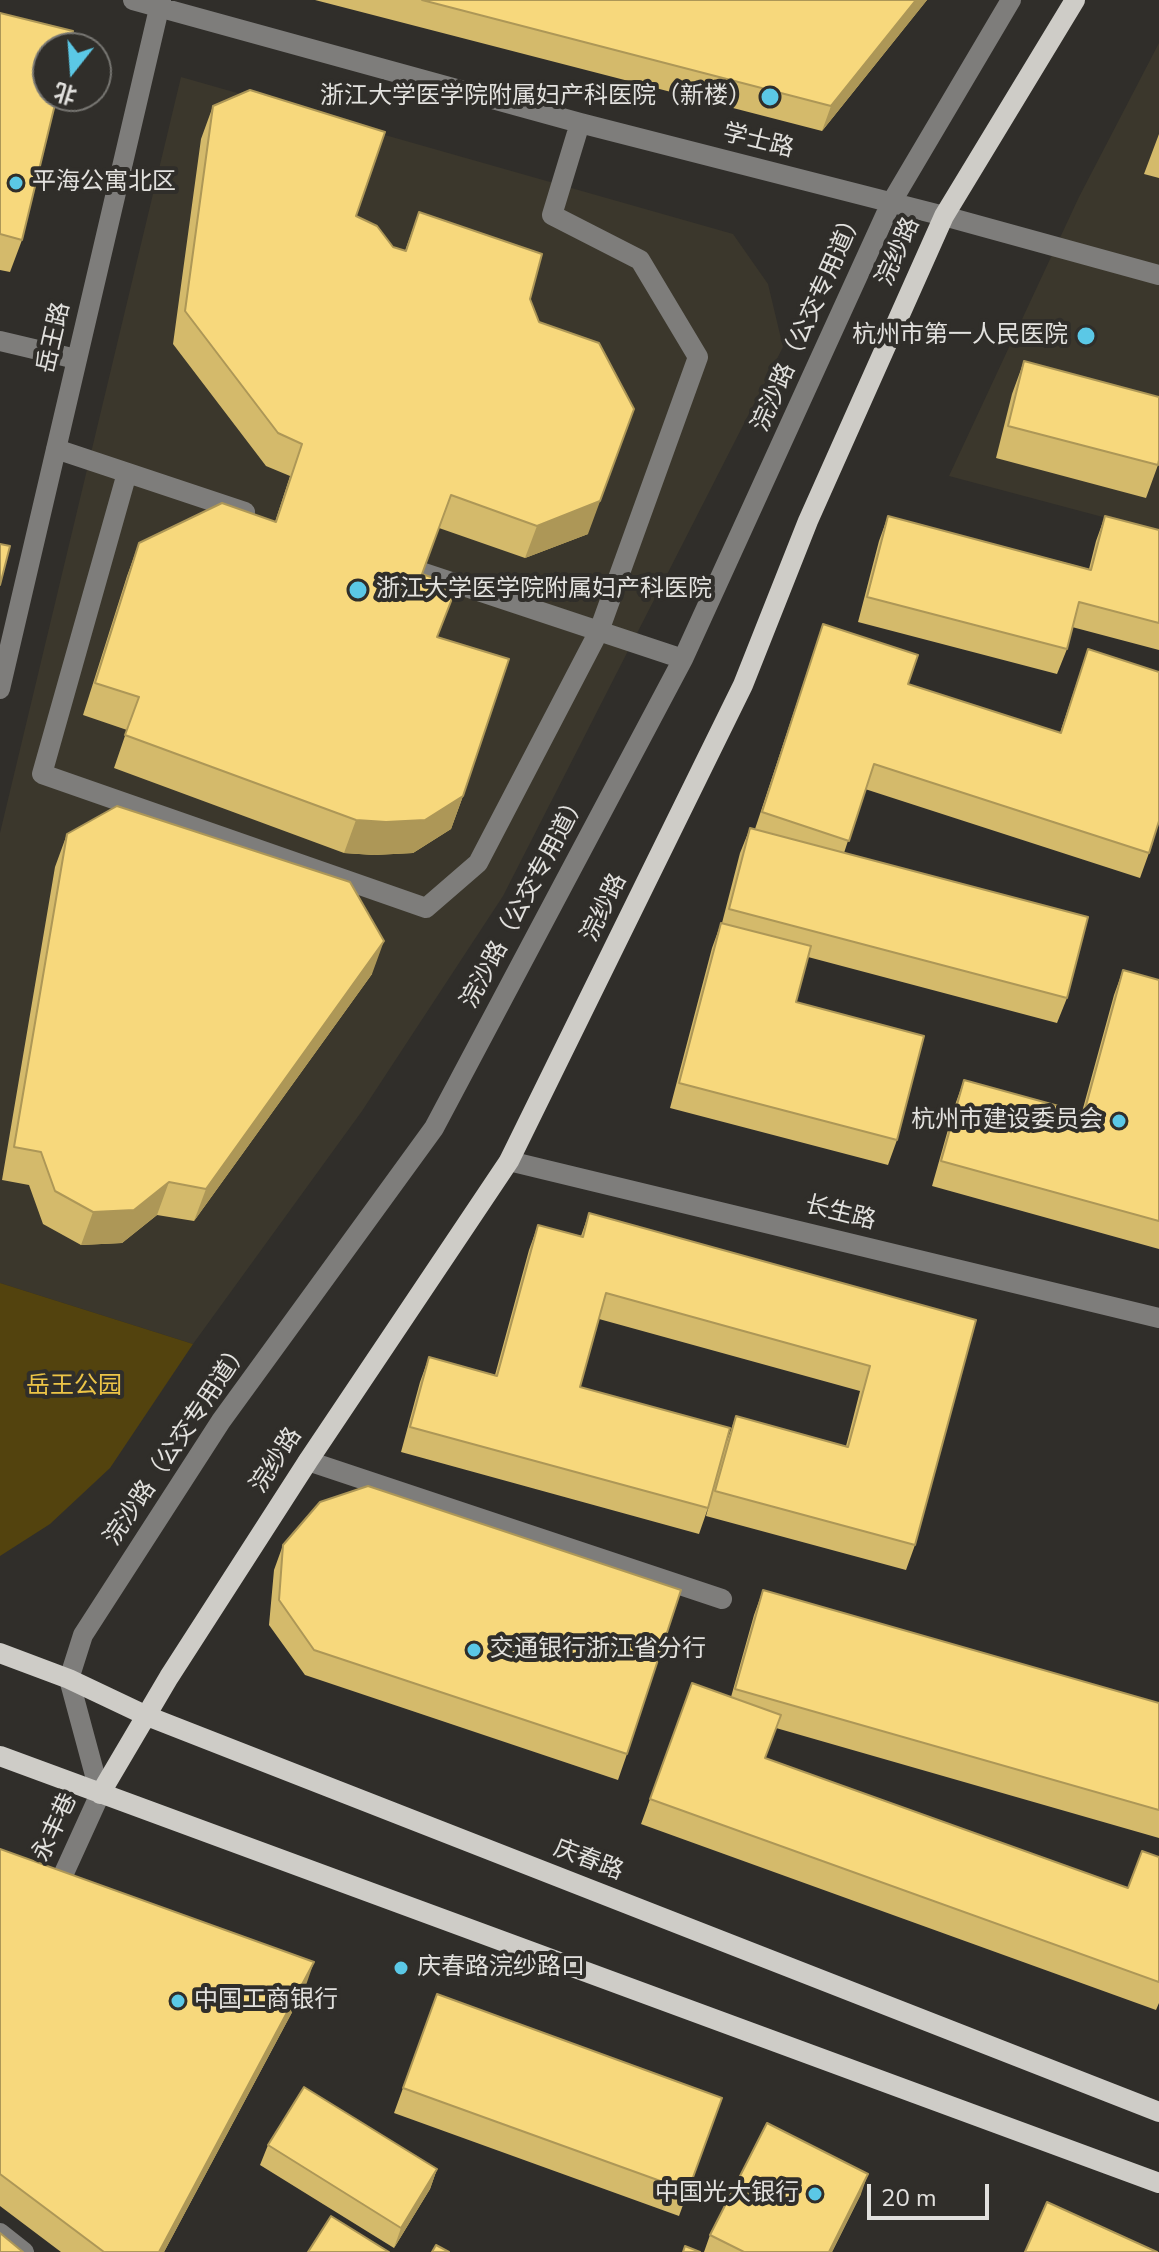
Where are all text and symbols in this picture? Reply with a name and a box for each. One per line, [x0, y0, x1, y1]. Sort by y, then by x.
north arrow [32, 32, 112, 112]
text: 北 [51, 75, 80, 111]
place label: 浙江大学医学院附属妇产科医院（新楼） [320, 83, 752, 111]
marker: 浙江大学医学院附属妇产科医院（新楼） [759, 86, 781, 108]
street label: 学士路 [720, 119, 796, 165]
place label: 平海公寓北区 [32, 169, 176, 197]
marker: 平海公寓北区 [7, 174, 25, 192]
street label: 浣沙路（公交专用道） [747, 206, 871, 436]
street label: 浣纱路 [871, 213, 927, 291]
street label: 岳王路 [33, 300, 77, 376]
place label: 杭州市第一人民医院 [852, 322, 1068, 350]
marker: 杭州市第一人民医院 [1075, 325, 1097, 347]
place label: 浙江大学医学院附属妇产科医院 [376, 576, 712, 604]
marker: 浙江大学医学院附属妇产科医院 [347, 579, 369, 601]
street label: 浣沙路（公交专用道） [456, 788, 594, 1014]
street label: 浣纱路 [576, 869, 634, 947]
place label: 杭州市建设委员会 [911, 1107, 1103, 1135]
marker: 杭州市建设委员会 [1110, 1112, 1128, 1130]
street label: 长生路 [802, 1191, 878, 1237]
street label: 浣沙路（公交专用道） [99, 1336, 257, 1552]
park label: 岳王公园 [26, 1373, 122, 1401]
street label: 浣纱路 [245, 1423, 309, 1499]
place label: 交通银行浙江省分行 [490, 1636, 706, 1664]
marker: 交通银行浙江省分行 [465, 1641, 483, 1659]
street label: 永丰巷 [28, 1789, 84, 1867]
street label: 庆春路 [549, 1835, 627, 1887]
place label: 庆春路浣纱路口 [417, 1954, 585, 1982]
marker: 庆春路浣纱路口 [392, 1959, 410, 1977]
place label: 中国工商银行 [194, 1987, 338, 2015]
marker: 中国工商银行 [169, 1992, 187, 2010]
scale bar [871, 2168, 993, 2218]
place label: 中国光大银行 [655, 2180, 799, 2208]
text: 20 m [881, 2182, 937, 2214]
marker: 中国光大银行 [806, 2185, 824, 2203]

